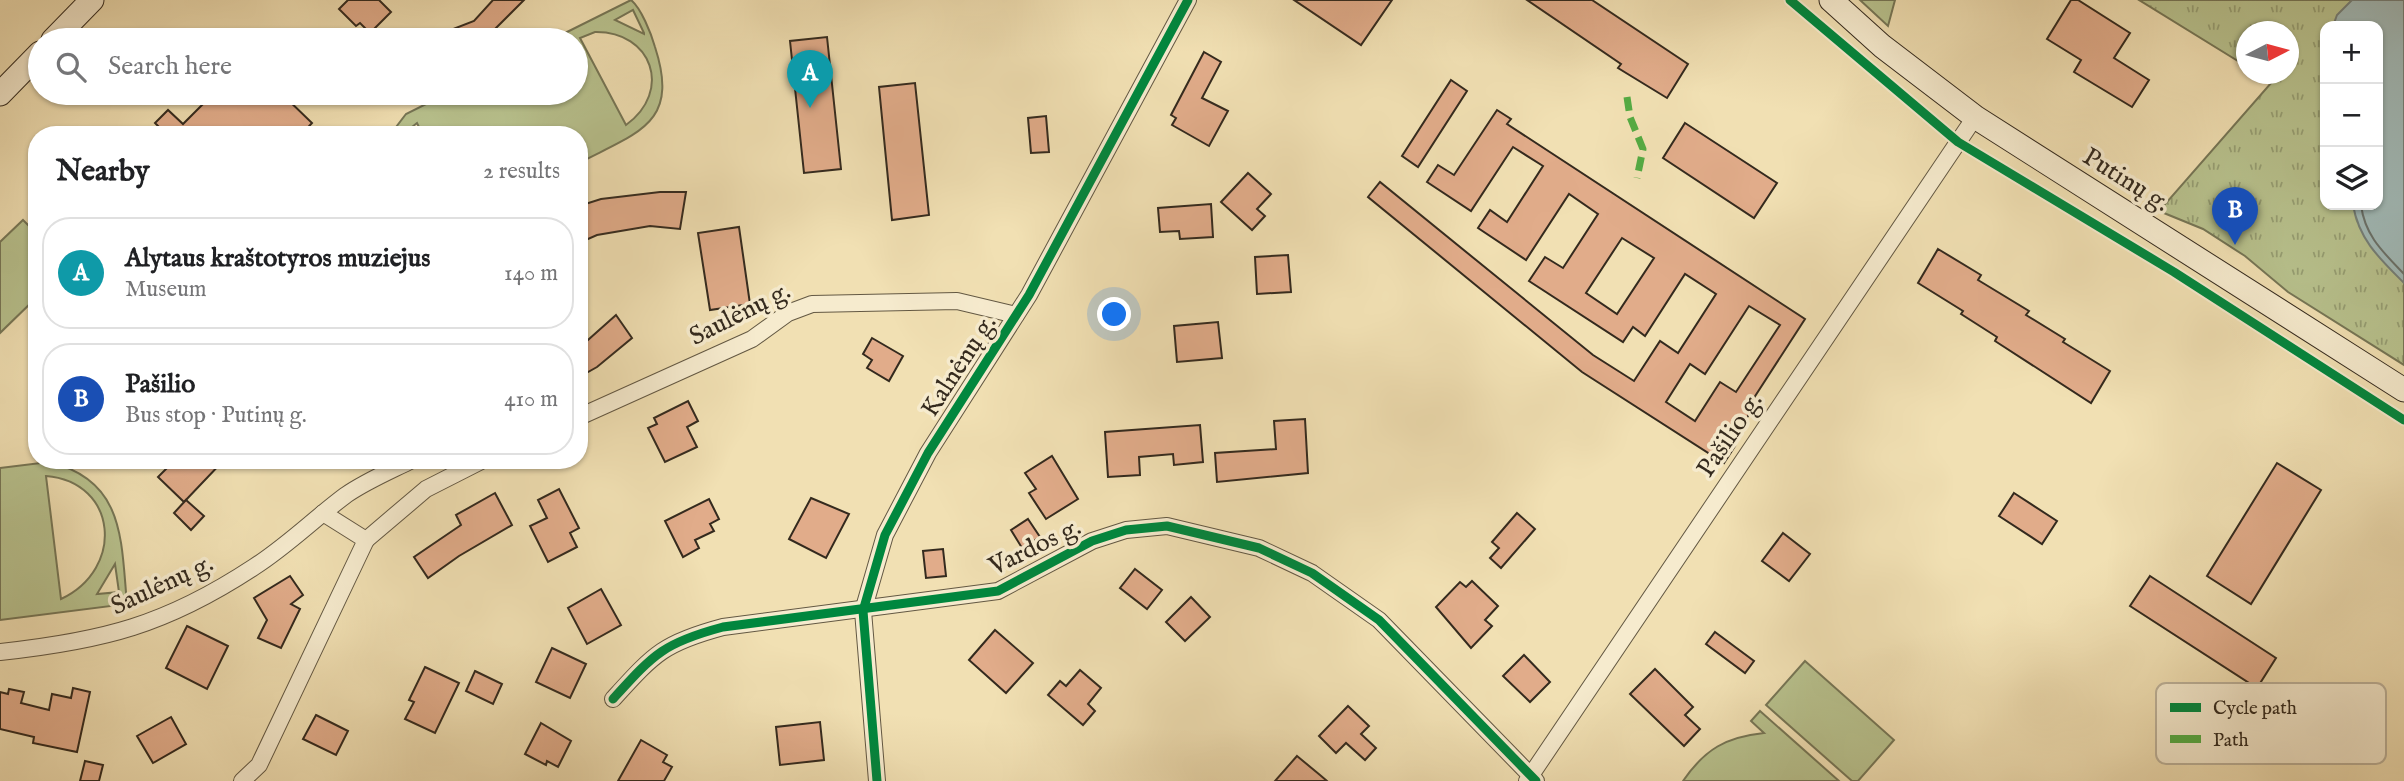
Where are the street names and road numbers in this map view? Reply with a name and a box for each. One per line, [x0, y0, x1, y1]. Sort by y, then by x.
street label: Putinų g. [2076, 140, 2176, 220]
street label: Saulėnų g. [684, 274, 796, 354]
street label: Kalnėnų g. [914, 309, 1004, 423]
street label: Pašilio g. [1690, 386, 1770, 484]
street label: Vardos g. [983, 511, 1086, 584]
street label: Saulėnų g. [106, 547, 218, 623]

